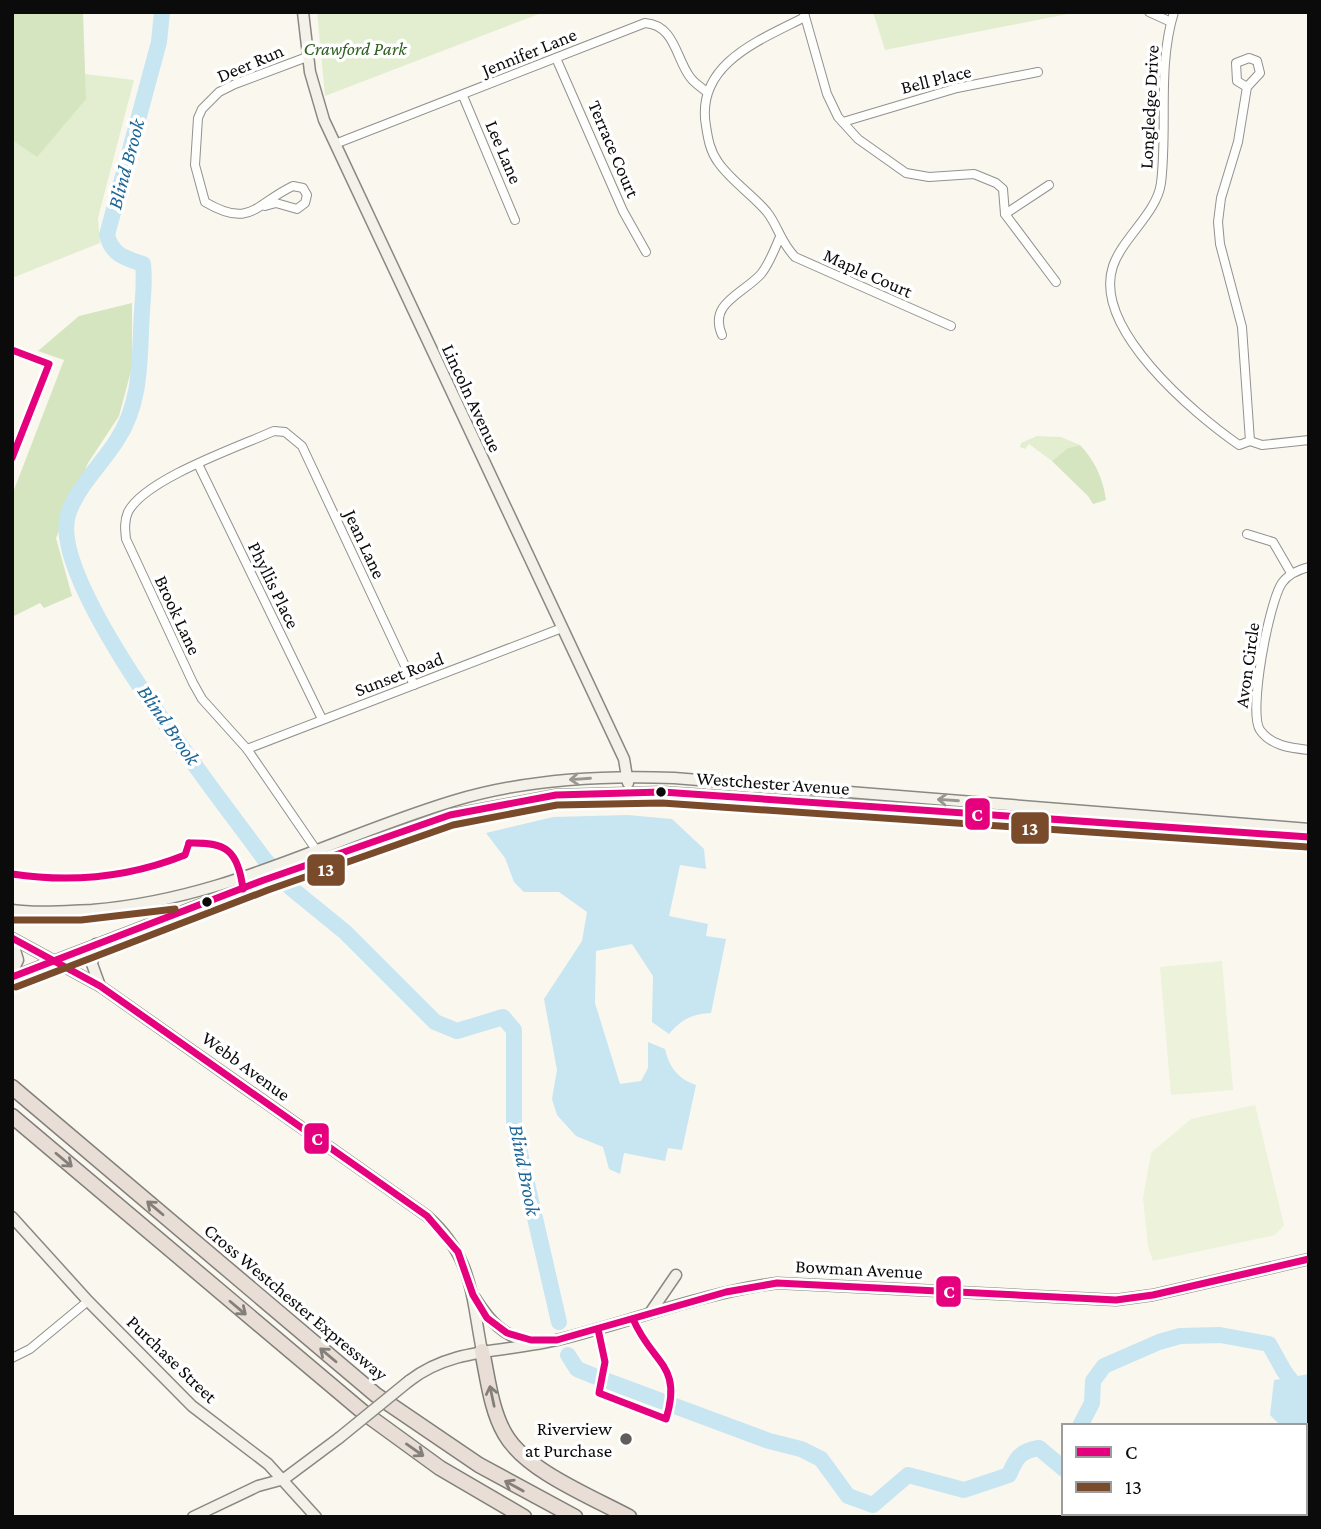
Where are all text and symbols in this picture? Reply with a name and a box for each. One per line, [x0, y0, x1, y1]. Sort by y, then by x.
street label: Jennifer Lane [477, 23, 579, 81]
park label: Crawford Park [304, 38, 407, 59]
street label: Deer Run [214, 40, 286, 86]
street label: Longledge Drive [1135, 45, 1163, 169]
street label: Bell Place [899, 60, 973, 98]
street label: Terrace Court [584, 97, 644, 201]
water label: Blind Brook [102, 116, 150, 212]
street label: Lee Lane [481, 117, 527, 187]
street label: Maple Court [820, 244, 916, 302]
street label: Lincoln Avenue [438, 341, 506, 455]
street label: Jean Lane [339, 504, 390, 582]
street label: Phyllis Place [244, 538, 304, 632]
street label: Brook Lane [151, 572, 205, 658]
street label: Avon Circle [1231, 621, 1263, 709]
street label: Sunset Road [352, 647, 446, 701]
water label: Blind Brook [133, 680, 206, 770]
street label: Westchester Avenue [696, 767, 850, 799]
one-way arrow [569, 773, 592, 786]
unlabelled marker [654, 785, 668, 799]
one-way arrow [936, 794, 959, 807]
line badge: C [964, 797, 991, 831]
text: C [971, 804, 983, 825]
line badge: 13 [1010, 811, 1050, 845]
text: 13 [1022, 818, 1038, 839]
line badge: 13 [306, 853, 346, 887]
text: 13 [318, 859, 334, 880]
unlabelled marker [200, 895, 214, 909]
street label: Webb Avenue [198, 1027, 294, 1105]
line badge: C [303, 1122, 330, 1155]
water label: Blind Brook [504, 1122, 546, 1218]
text: C [311, 1128, 323, 1149]
one-way arrow [55, 1152, 73, 1168]
one-way arrow [146, 1200, 164, 1216]
street label: Cross Westchester Expressway [200, 1219, 392, 1385]
street label: Bowman Avenue [795, 1255, 923, 1283]
line badge: C [935, 1275, 962, 1308]
text: C [943, 1281, 955, 1302]
one-way arrow [228, 1300, 246, 1316]
street label: Purchase Street [123, 1311, 222, 1408]
one-way arrow [319, 1347, 337, 1363]
one-way arrow [485, 1385, 498, 1408]
place label: Riverview at Purchase [525, 1418, 612, 1461]
legend [1062, 1424, 1307, 1515]
marker: Riverview at Purchase [618, 1431, 634, 1447]
text: C [1125, 1440, 1137, 1464]
one-way arrow [405, 1443, 424, 1457]
text: 13 [1125, 1475, 1142, 1499]
one-way arrow [504, 1479, 525, 1492]

